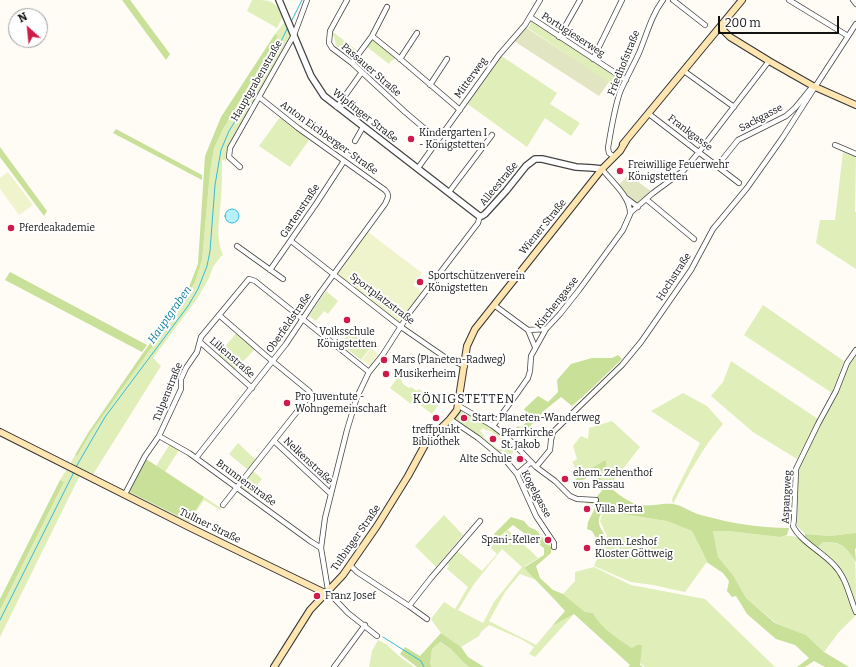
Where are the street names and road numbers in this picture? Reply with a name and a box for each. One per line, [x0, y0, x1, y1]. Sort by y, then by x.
street label: Portugieserweg [539, 10, 607, 60]
street label: Friedhofstraße [605, 29, 643, 97]
street label: Hauptgrabenstraße [229, 38, 285, 124]
street label: Passauer Straße [339, 41, 403, 99]
street label: Mitterweg [452, 55, 490, 101]
street label: Wipfinger Straße [330, 87, 400, 145]
street label: Anton Eichberger-Straße [278, 99, 380, 177]
street label: Sackgasse [737, 102, 785, 134]
street label: Frankgasse [665, 112, 715, 154]
street label: Alleestraße [477, 160, 521, 208]
street label: Gartenstraße [278, 182, 322, 240]
street label: Wiener Straße [517, 197, 569, 257]
street label: Hochstraße [654, 251, 694, 303]
street label: Sportplatzstraße [347, 271, 417, 327]
street label: Kirchengasse [533, 274, 581, 332]
street label: Oberfeldstraße [264, 291, 314, 355]
street label: Lilienstraße [207, 335, 257, 381]
street label: Tulpenstraße [151, 361, 185, 423]
street label: Nelkenstraße [281, 435, 335, 487]
street label: Brunnenstraße [214, 457, 278, 509]
street label: Kogelgasse [518, 468, 554, 520]
street label: Aspangweg [780, 470, 794, 524]
street label: Tulbinger Straße [329, 503, 383, 573]
street label: Tullner Straße [177, 506, 243, 546]

